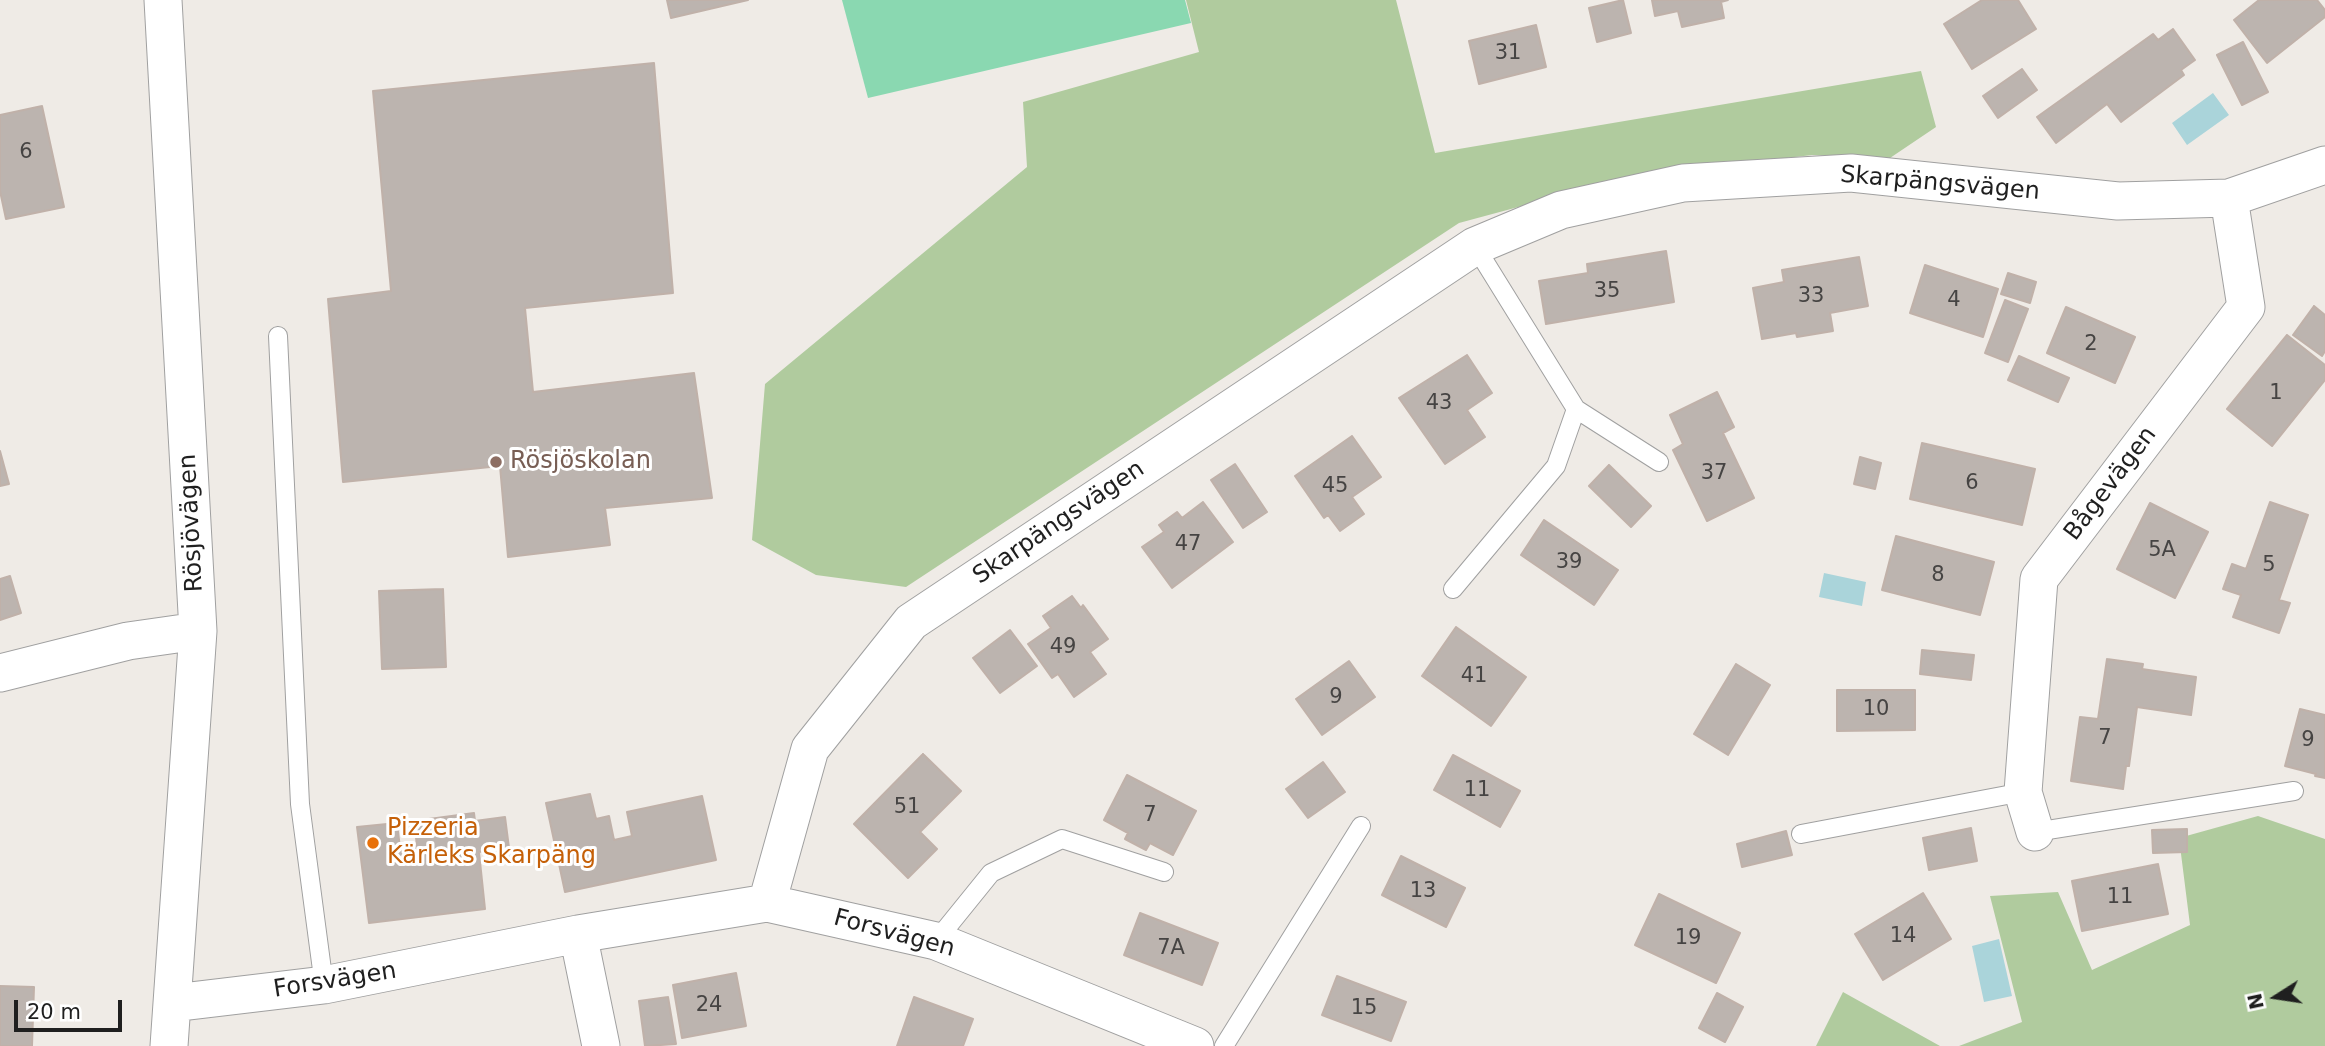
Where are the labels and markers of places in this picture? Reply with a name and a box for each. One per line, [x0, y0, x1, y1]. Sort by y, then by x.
place label: Rösjöskolan [510, 448, 651, 476]
marker: Rösjöskolan [488, 454, 504, 470]
place label: Pizzeria Kärleks Skarpäng [387, 815, 596, 871]
marker: Pizzeria Kärleks Skarpäng [365, 835, 381, 851]

